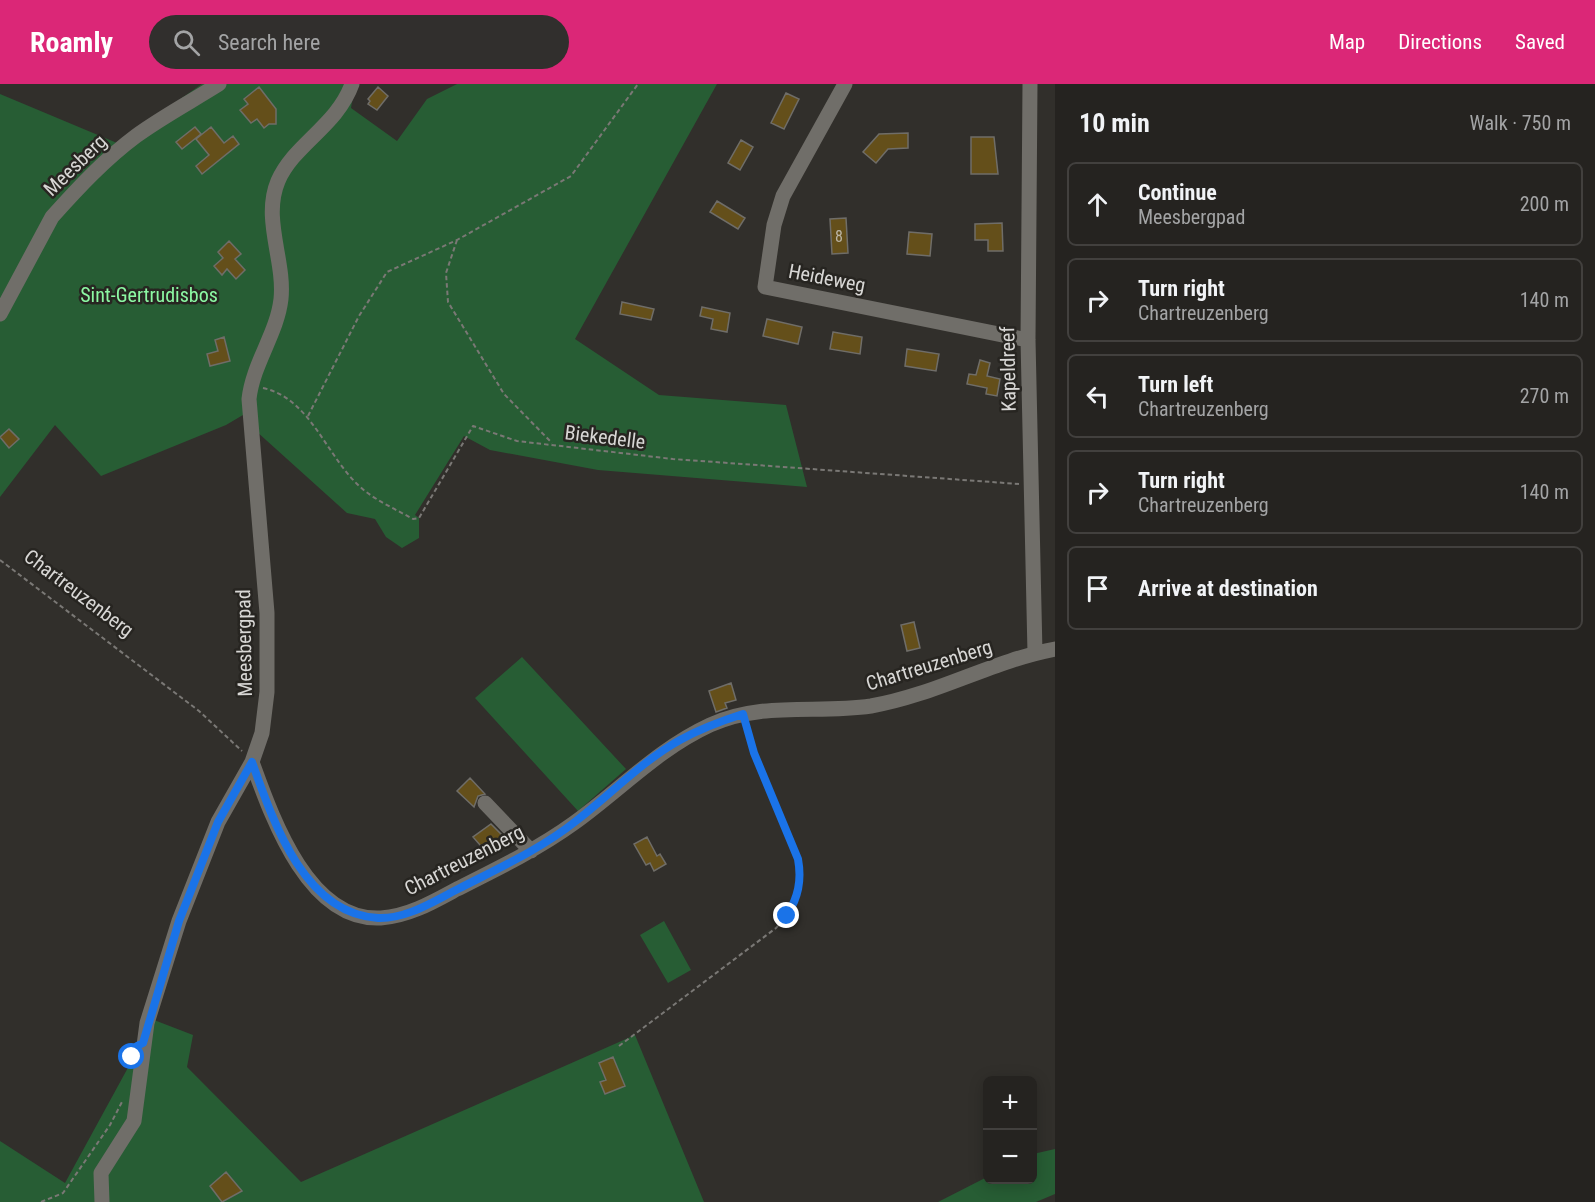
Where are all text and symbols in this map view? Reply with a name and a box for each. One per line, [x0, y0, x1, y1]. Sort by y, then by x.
search box [149, 15, 569, 69]
text: Roamly [30, 26, 113, 59]
icon: search [170, 26, 203, 59]
text: Search here [218, 30, 320, 55]
text: Map [1329, 30, 1365, 54]
text: Directions [1398, 30, 1482, 54]
text: Saved [1515, 30, 1565, 54]
text: 10 min [1079, 108, 1150, 138]
text: Walk · 750 m [1470, 111, 1571, 135]
street label: Meesberg [39, 129, 111, 201]
text: Continue [1138, 180, 1217, 205]
icon: ahead [1081, 188, 1114, 221]
text: 200 m [1520, 192, 1569, 216]
text: Meesbergpad [1138, 205, 1245, 229]
house number: 8 [835, 227, 843, 246]
street label: Heideweg [786, 259, 868, 297]
text: Turn right [1138, 276, 1225, 301]
park label: Sint-Gertrudisbos [80, 283, 218, 307]
icon: right [1081, 284, 1114, 317]
text: 140 m [1520, 288, 1569, 312]
text: Chartreuzenberg [1138, 301, 1269, 325]
street label: Kapeldreef [995, 326, 1021, 412]
text: Turn left [1138, 372, 1213, 397]
icon: left [1081, 380, 1114, 413]
text: 270 m [1520, 384, 1569, 408]
text: Chartreuzenberg [1138, 397, 1269, 421]
street label: Biekedelle [563, 420, 647, 454]
text: Turn right [1138, 468, 1225, 493]
icon: right [1081, 476, 1114, 509]
text: 140 m [1520, 480, 1569, 504]
text: Chartreuzenberg [1138, 493, 1269, 517]
street label: Chartreuzenberg [20, 544, 138, 642]
icon: arrive [1081, 572, 1114, 605]
text: Arrive at destination [1138, 576, 1318, 601]
street label: Meesbergpad [231, 589, 257, 697]
street label: Chartreuzenberg [863, 634, 995, 696]
street label: Chartreuzenberg [400, 820, 528, 900]
route end [773, 902, 799, 928]
route start [118, 1043, 144, 1069]
map controls [983, 1076, 1037, 1184]
button: + [983, 1076, 1037, 1130]
button: − [983, 1130, 1037, 1184]

